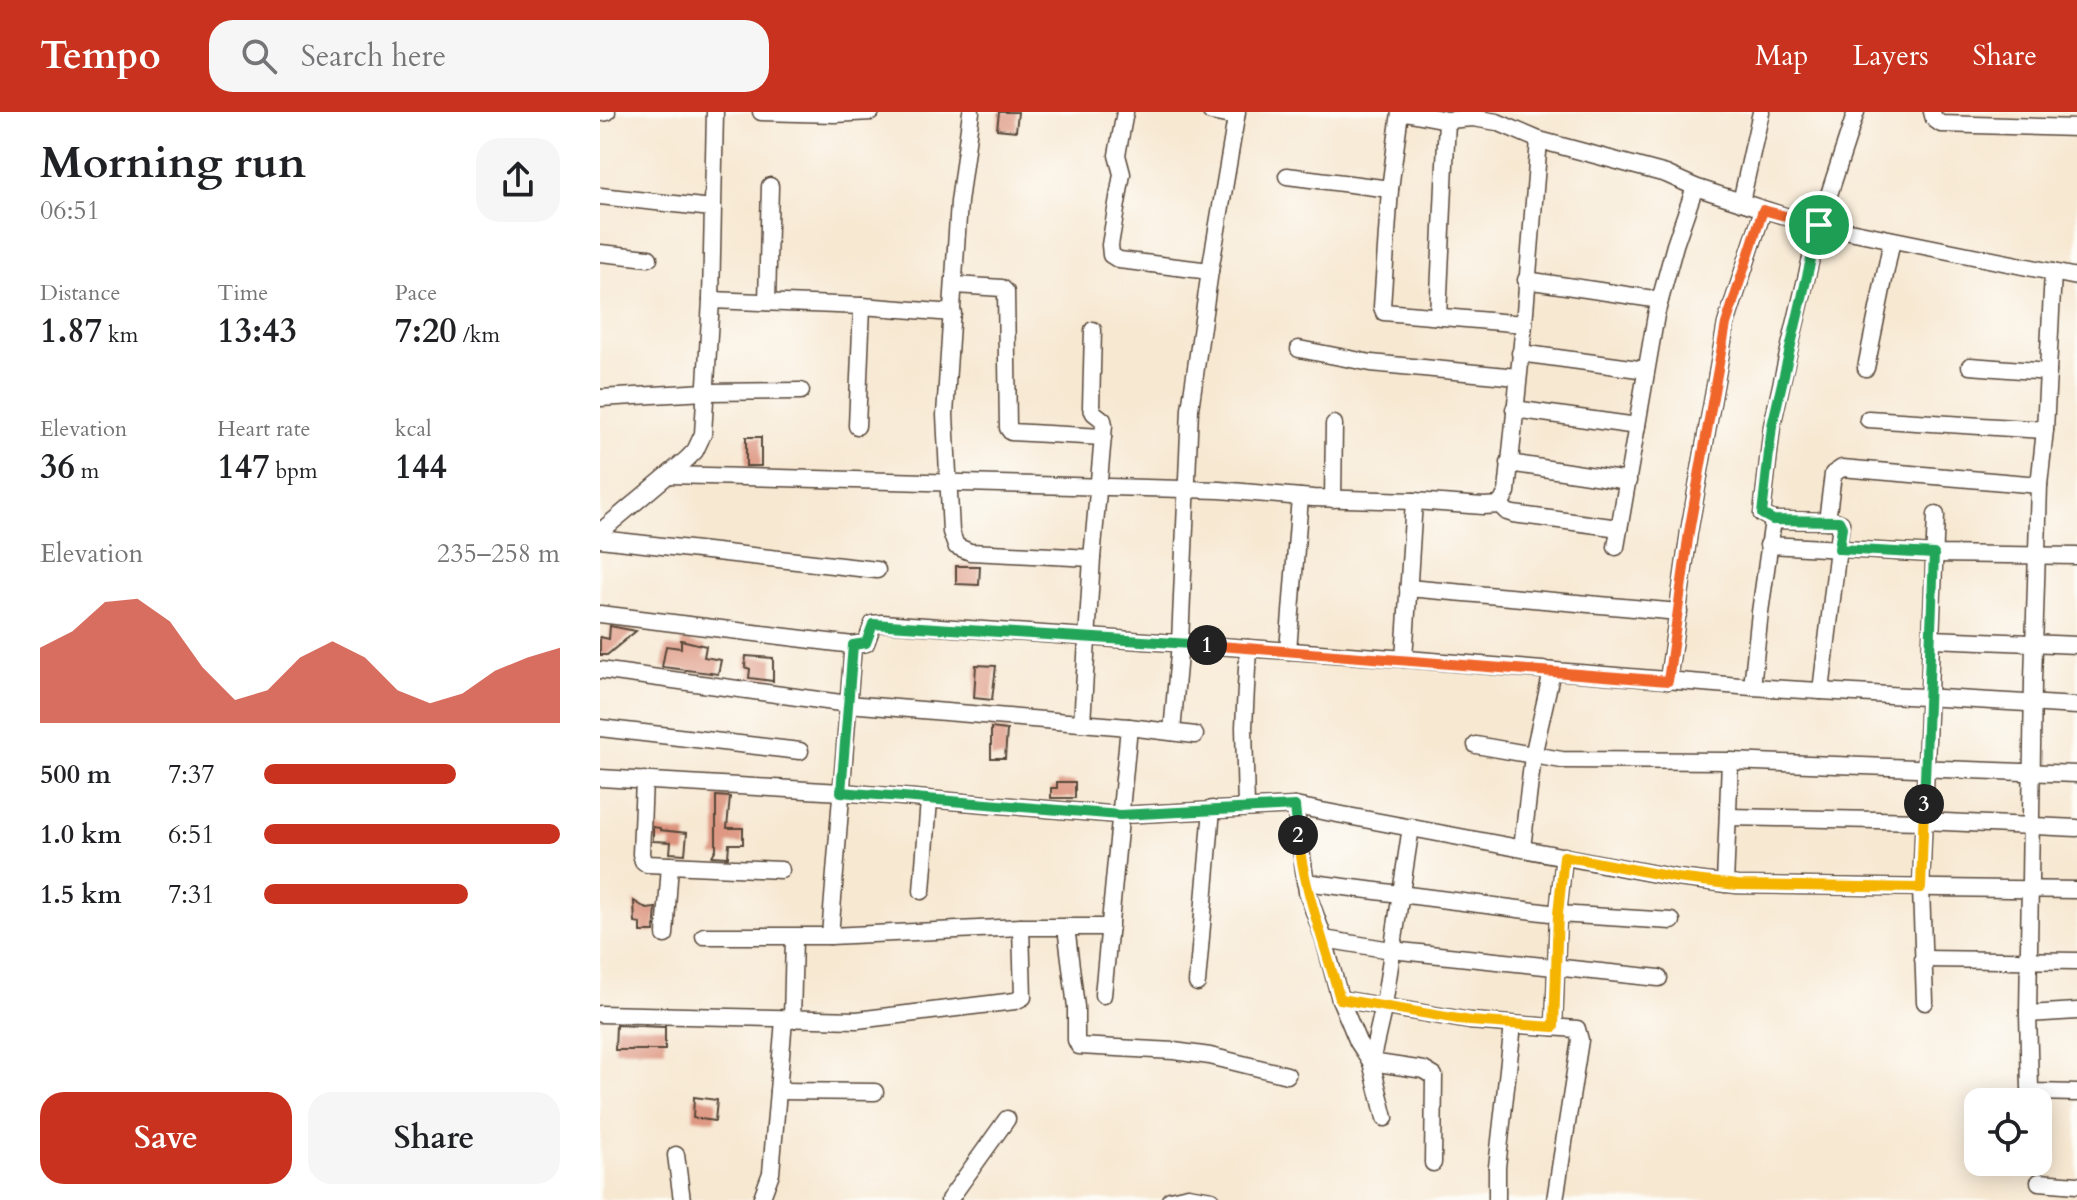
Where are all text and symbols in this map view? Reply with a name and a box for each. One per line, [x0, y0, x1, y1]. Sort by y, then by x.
search box [209, 20, 769, 92]
text: Tempo [40, 30, 161, 82]
icon: search [237, 34, 281, 78]
text: Search here [301, 36, 446, 77]
text: Map [1755, 37, 1808, 75]
text: Layers [1852, 37, 1929, 75]
text: Share [1973, 37, 2037, 75]
text: Morning run [40, 133, 306, 193]
button: share [476, 138, 560, 222]
pin [1785, 191, 1853, 259]
text: 06:51 [40, 193, 100, 228]
icon: arrive [1797, 203, 1841, 247]
text: Distance [40, 278, 120, 308]
text: Time [217, 278, 268, 308]
text: Pace [395, 278, 437, 308]
text: 1.87 [40, 308, 102, 354]
text: 13:43 [217, 308, 297, 354]
text: 7:20 [395, 308, 457, 354]
text: km [102, 320, 138, 350]
text: /km [457, 320, 500, 350]
text: Elevation [40, 414, 127, 444]
text: Heart rate [217, 414, 311, 444]
text: kcal [395, 414, 432, 444]
text: 36 [40, 444, 75, 490]
text: 147 [217, 444, 270, 490]
text: 144 [395, 444, 447, 490]
text: m [75, 456, 99, 486]
text: bpm [270, 456, 318, 486]
text: Elevation [40, 536, 143, 571]
text: 235–258 m [437, 536, 560, 571]
pin: 1 [1187, 625, 1227, 665]
text: 1 [1201, 630, 1213, 660]
text: 500 m [40, 757, 111, 792]
text: 7:37 [168, 757, 215, 792]
pin: 3 [1904, 784, 1944, 824]
text: 3 [1918, 789, 1930, 819]
pin: 2 [1278, 815, 1318, 855]
text: 1.0 km [40, 817, 121, 852]
text: 6:51 [168, 817, 215, 852]
text: 2 [1292, 820, 1304, 850]
text: 1.5 km [40, 877, 121, 912]
text: 7:31 [168, 877, 215, 912]
map controls [1964, 1088, 2052, 1176]
button: locate [1964, 1088, 2052, 1176]
button: Save [40, 1092, 292, 1184]
button: Share [308, 1092, 560, 1184]

